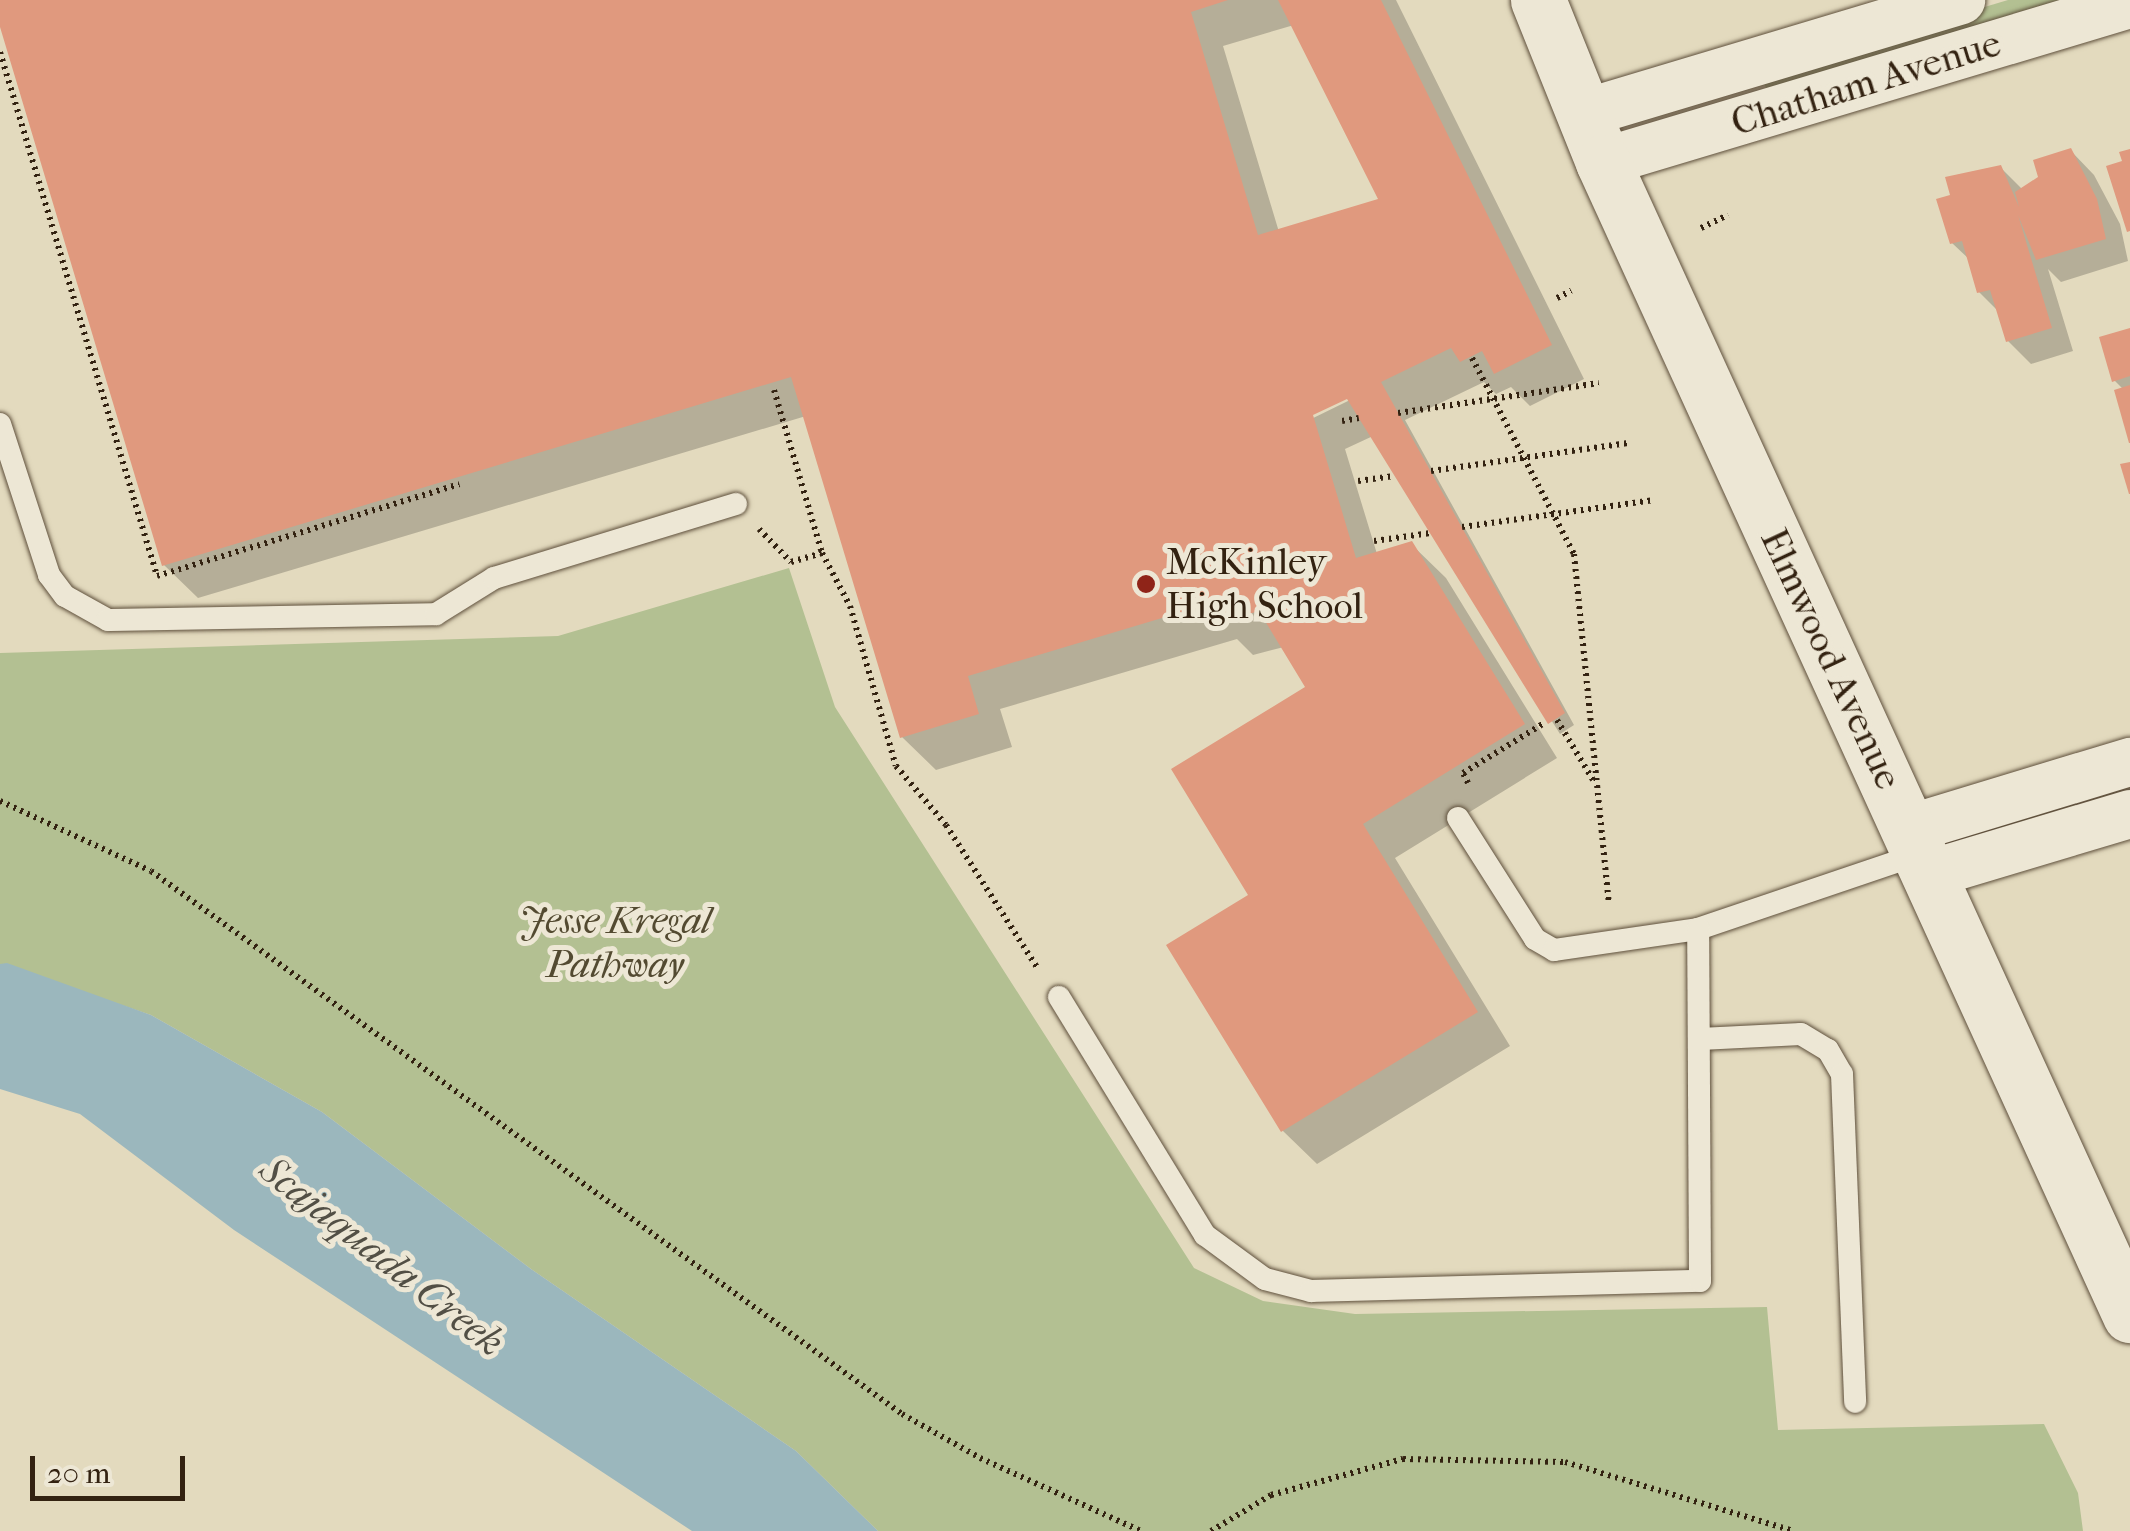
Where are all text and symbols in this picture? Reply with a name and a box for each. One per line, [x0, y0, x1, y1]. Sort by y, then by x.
street label: Chatham Avenue [1726, 20, 2006, 146]
street label: Elmwood Avenue [1751, 522, 1911, 796]
place label: McKinley High School [1166, 539, 1363, 628]
marker: McKinley High School [1135, 573, 1157, 595]
park label: Jesse Kregal Pathway [519, 898, 711, 988]
water label: Scajaquada Creek [250, 1146, 514, 1366]
scale bar [35, 1436, 190, 1498]
text: 20 m [47, 1456, 110, 1491]

